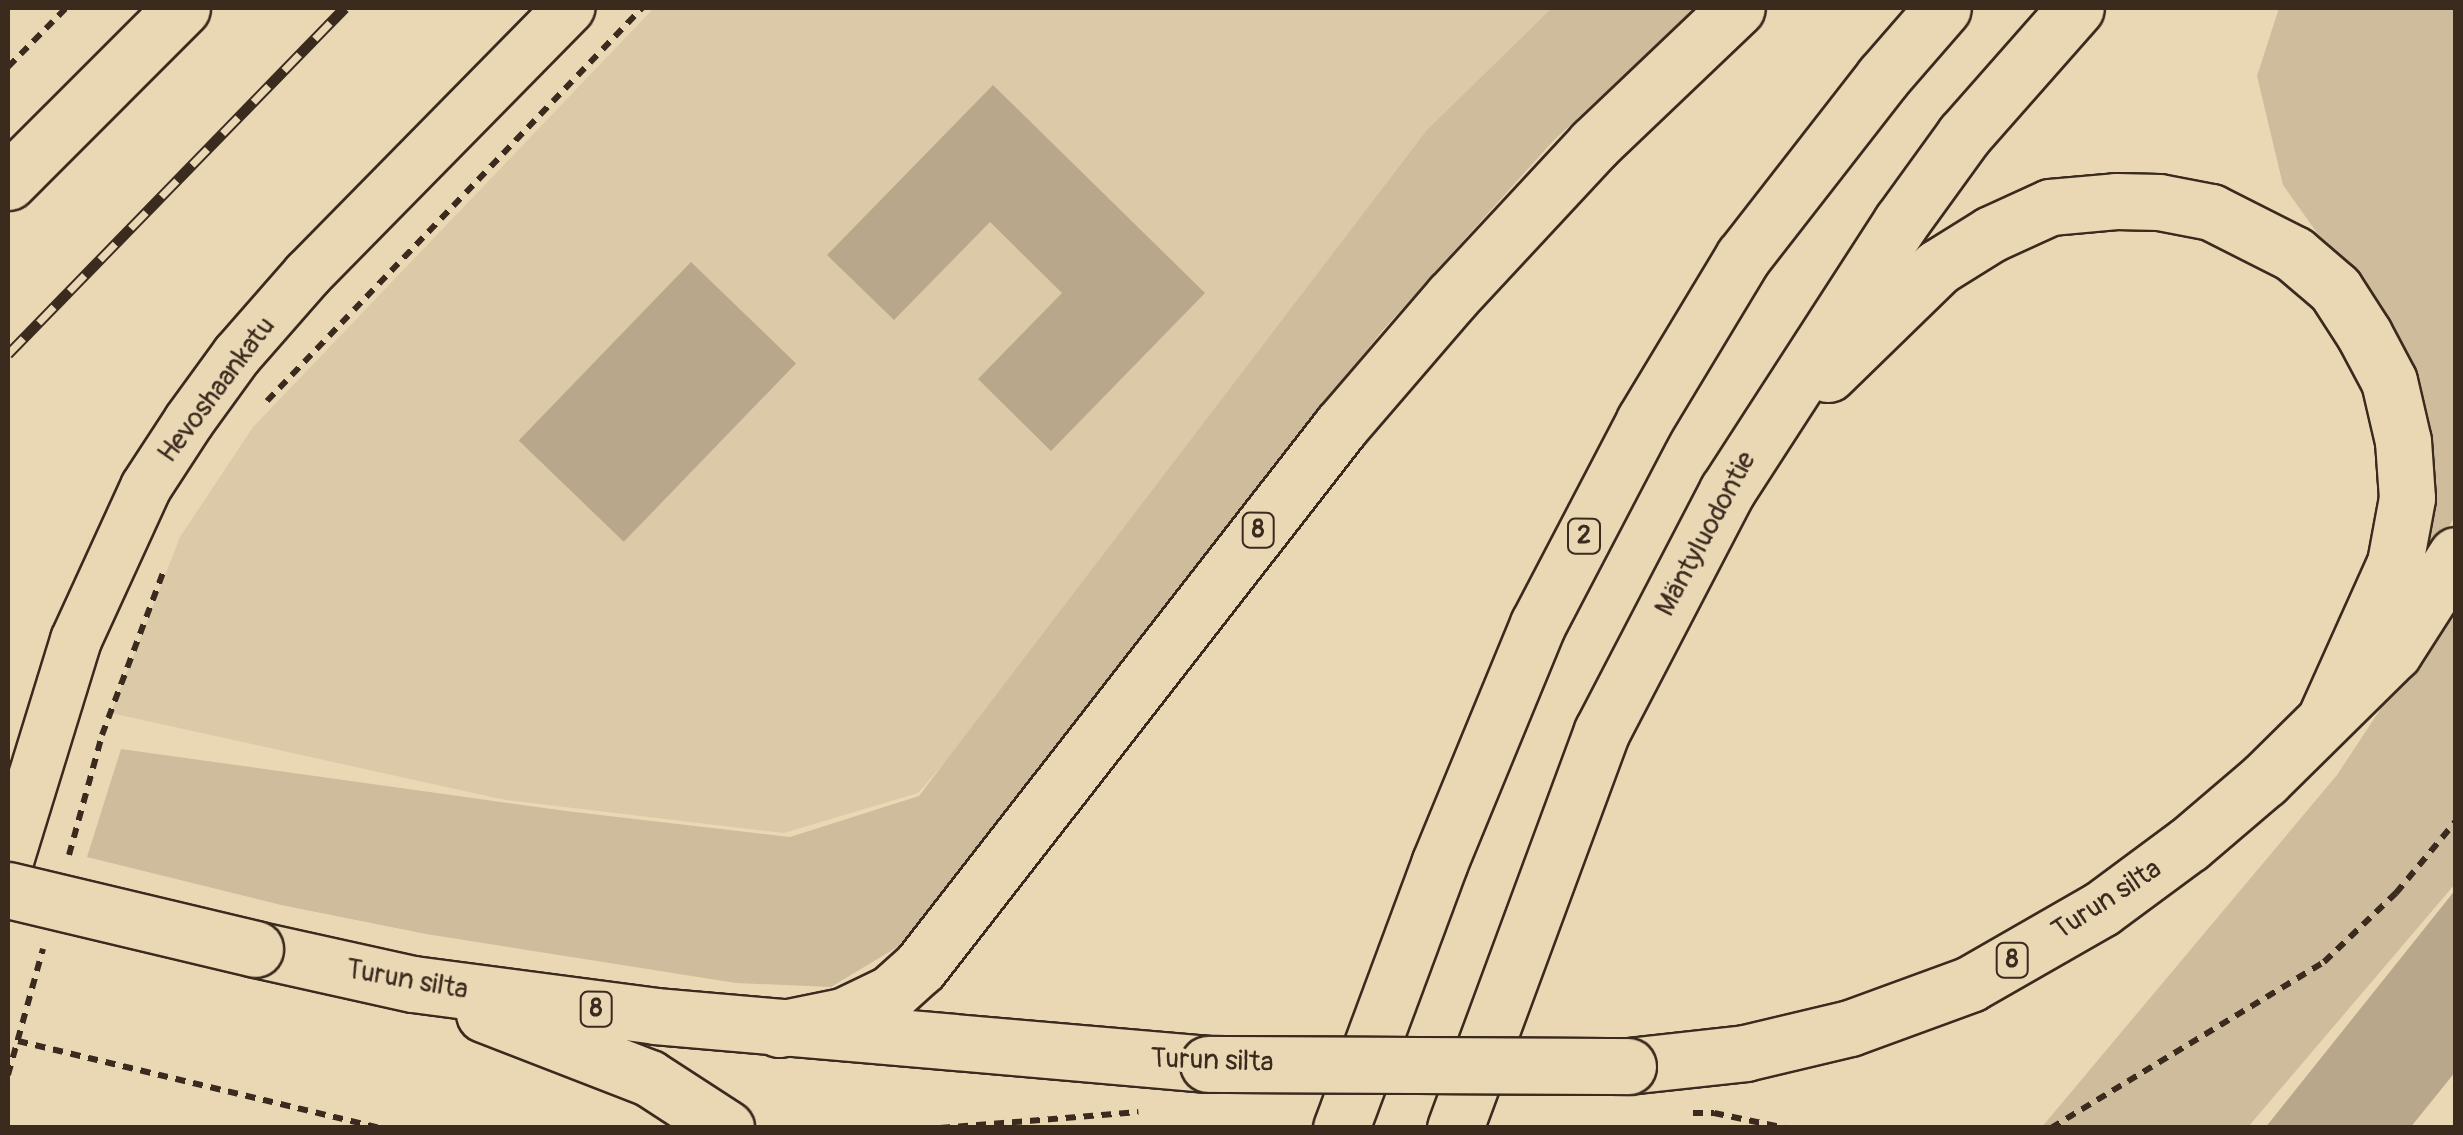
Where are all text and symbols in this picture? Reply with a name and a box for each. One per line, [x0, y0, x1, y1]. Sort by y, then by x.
street label: Hevoshaankatu [151, 310, 283, 470]
street label: Mäntyluodontie [1649, 446, 1763, 622]
road number: 8 [1240, 510, 1276, 550]
road number: 2 [1566, 516, 1602, 556]
street label: Turun silta [2046, 852, 2168, 948]
road number: 8 [1994, 940, 2030, 980]
street label: Turun silta [343, 953, 471, 1007]
road number: 8 [578, 989, 614, 1029]
street label: Turun silta [1150, 1042, 1274, 1080]

